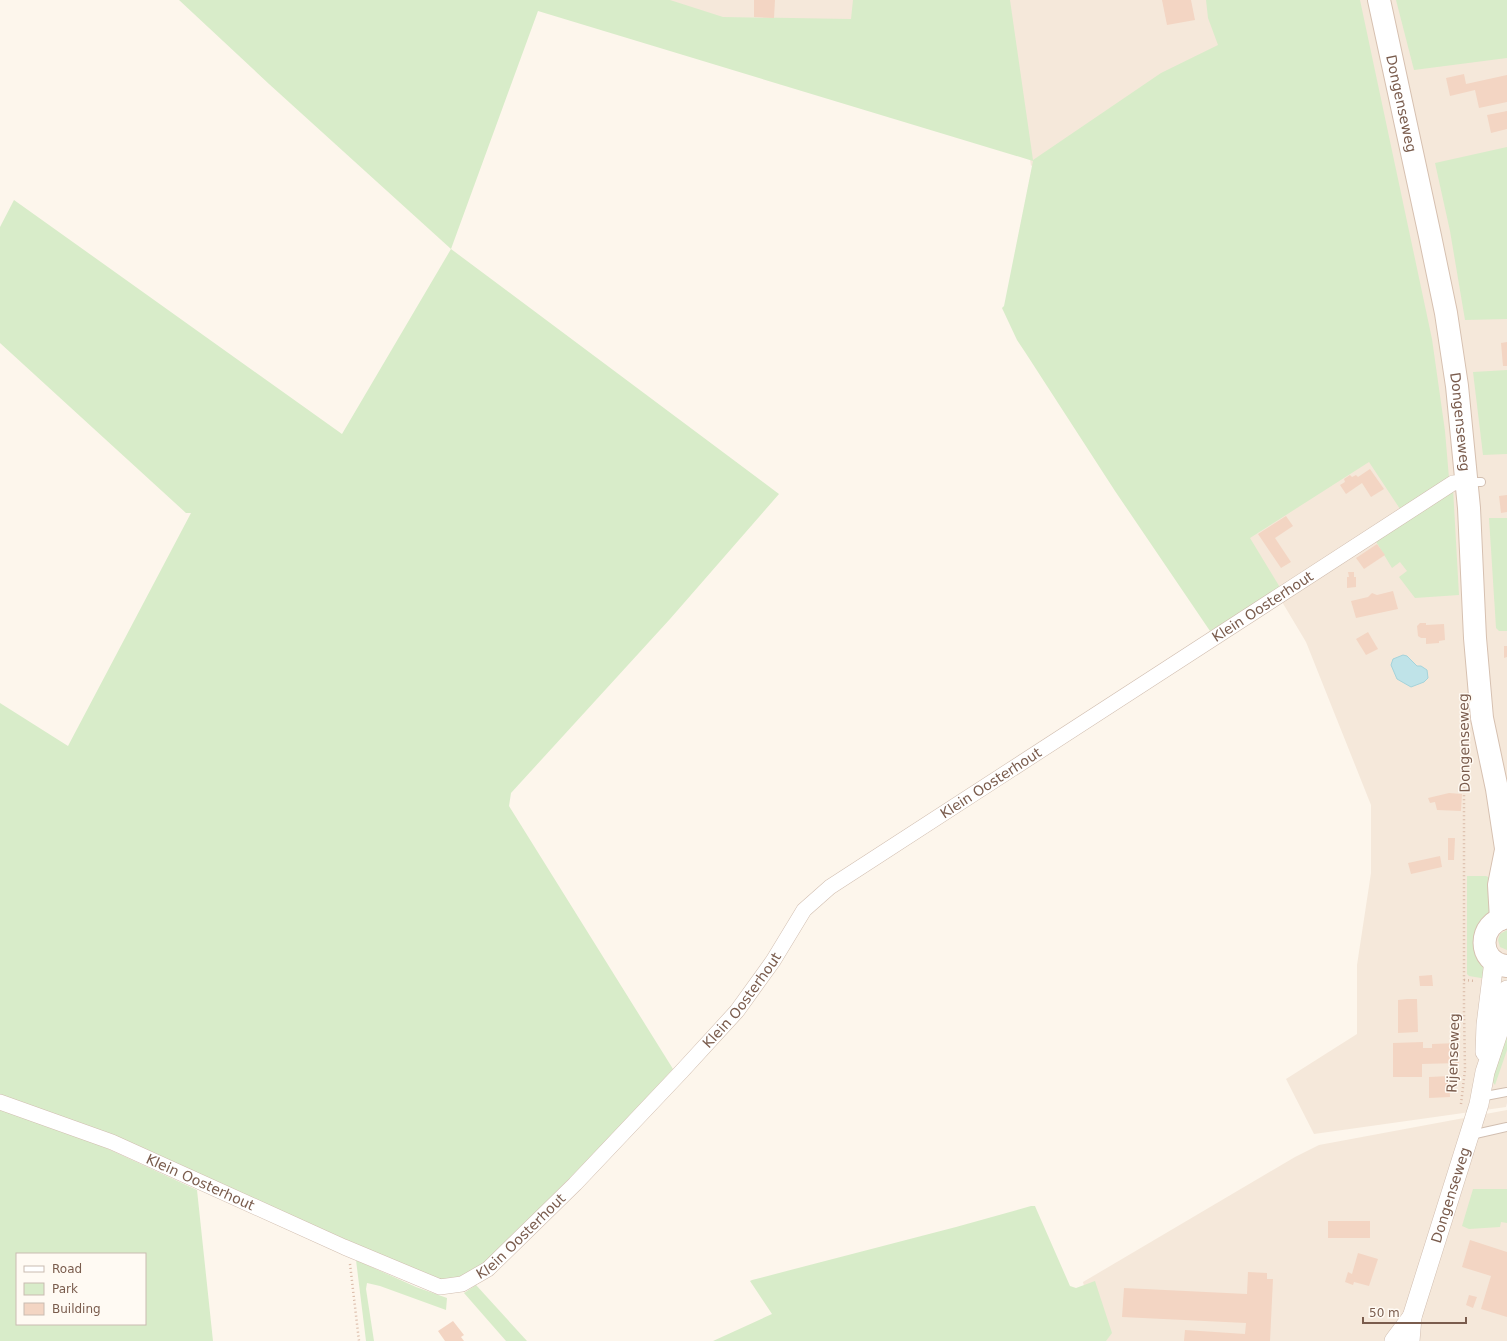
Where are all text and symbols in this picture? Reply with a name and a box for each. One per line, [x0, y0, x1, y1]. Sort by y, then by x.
street label: Dongenseweg [1383, 53, 1420, 154]
street label: Dongenseweg [1447, 371, 1473, 472]
street label: Klein Oosterhout [1209, 568, 1317, 645]
street label: Dongenseweg [1455, 693, 1473, 793]
street label: Klein Oosterhout [937, 744, 1045, 821]
street label: Klein Oosterhout [699, 949, 785, 1051]
street label: Rijenseweg [1444, 1013, 1462, 1093]
street label: Dongenseweg [1428, 1145, 1473, 1245]
street label: Klein Oosterhout [144, 1151, 258, 1214]
street label: Klein Oosterhout [473, 1190, 569, 1282]
legend [16, 1253, 146, 1325]
text: Road [52, 1262, 82, 1276]
text: Park [52, 1282, 78, 1296]
scale bar [1363, 1299, 1466, 1325]
text: Building [52, 1302, 101, 1316]
text: 50 m [1369, 1306, 1400, 1320]

